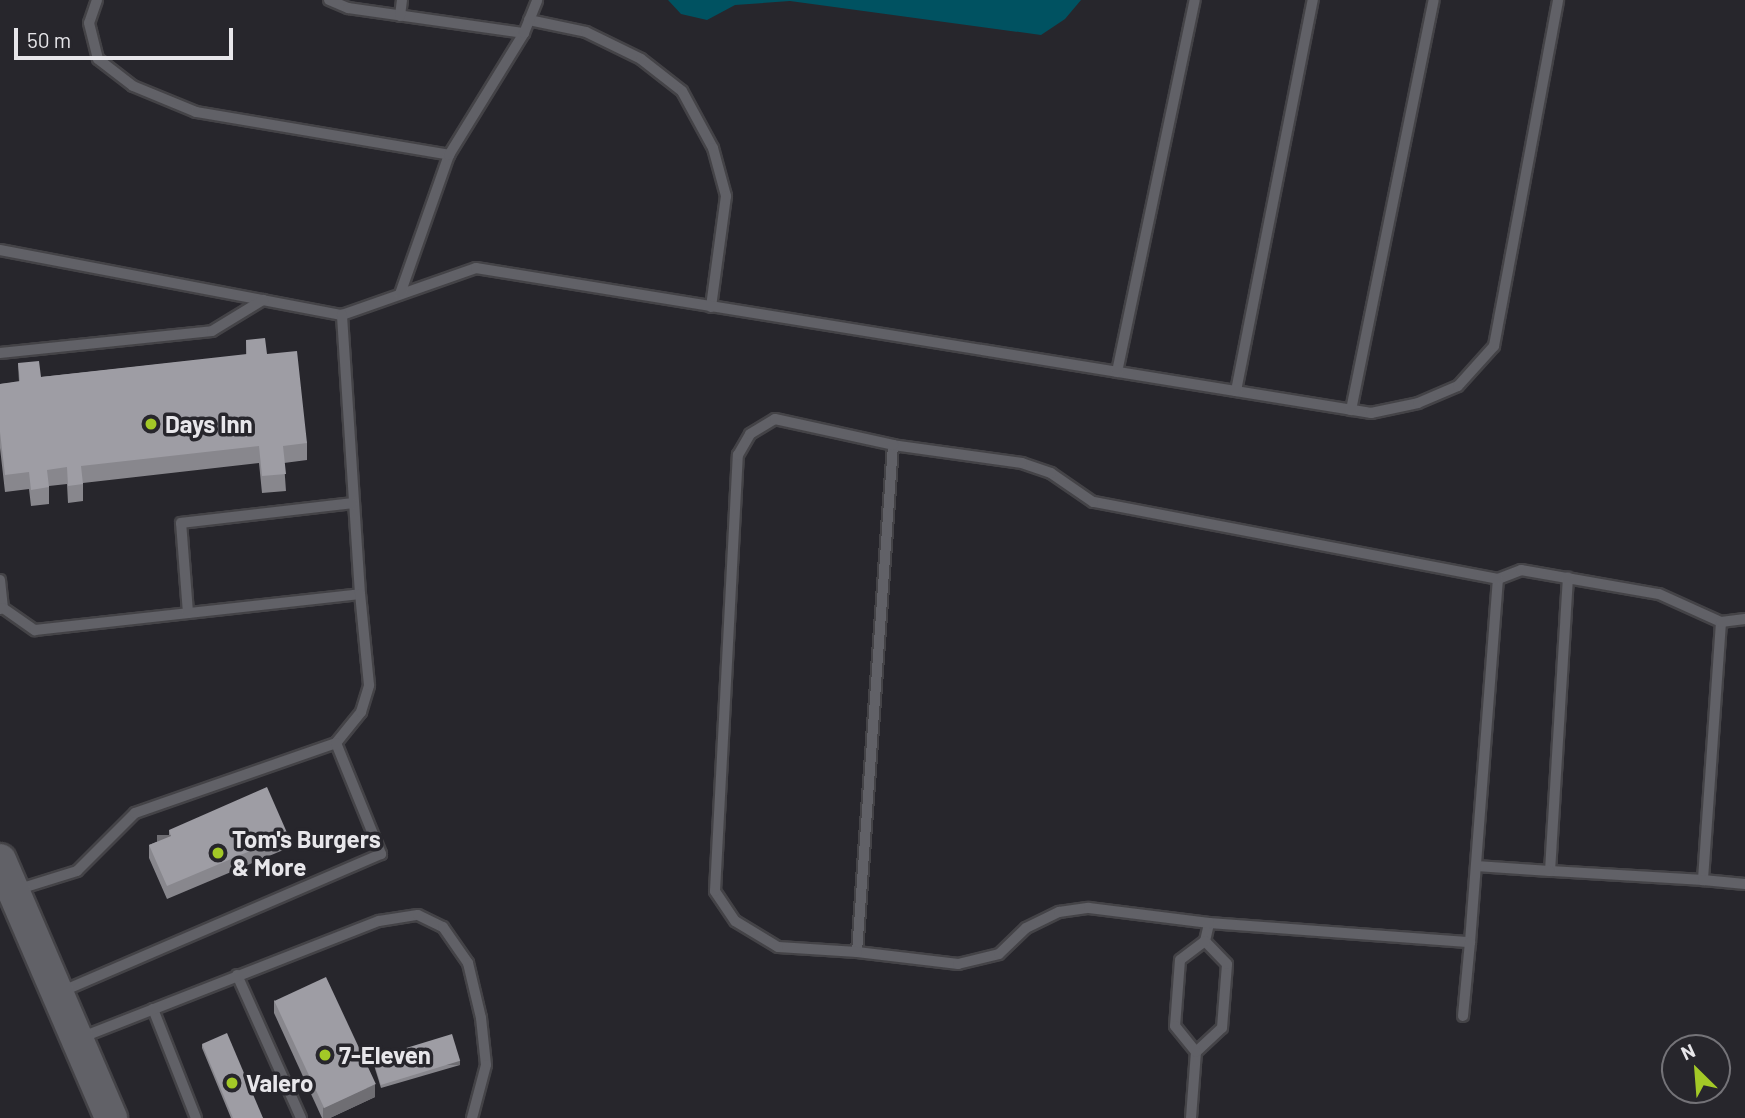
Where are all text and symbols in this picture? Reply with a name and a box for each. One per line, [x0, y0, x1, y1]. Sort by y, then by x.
scale bar [18, 14, 236, 58]
text: 50 m [27, 27, 71, 52]
place label: Days Inn [165, 410, 253, 438]
marker: Days Inn [143, 416, 159, 432]
place label: Tom's Burgers & More [232, 825, 381, 881]
marker: Tom's Burgers & More [210, 845, 226, 861]
north arrow [1661, 1034, 1731, 1104]
text: N [1677, 1038, 1698, 1064]
place label: 7-Eleven [339, 1041, 431, 1069]
marker: 7-Eleven [317, 1047, 333, 1063]
place label: Valero [246, 1069, 313, 1097]
marker: Valero [224, 1075, 240, 1091]

